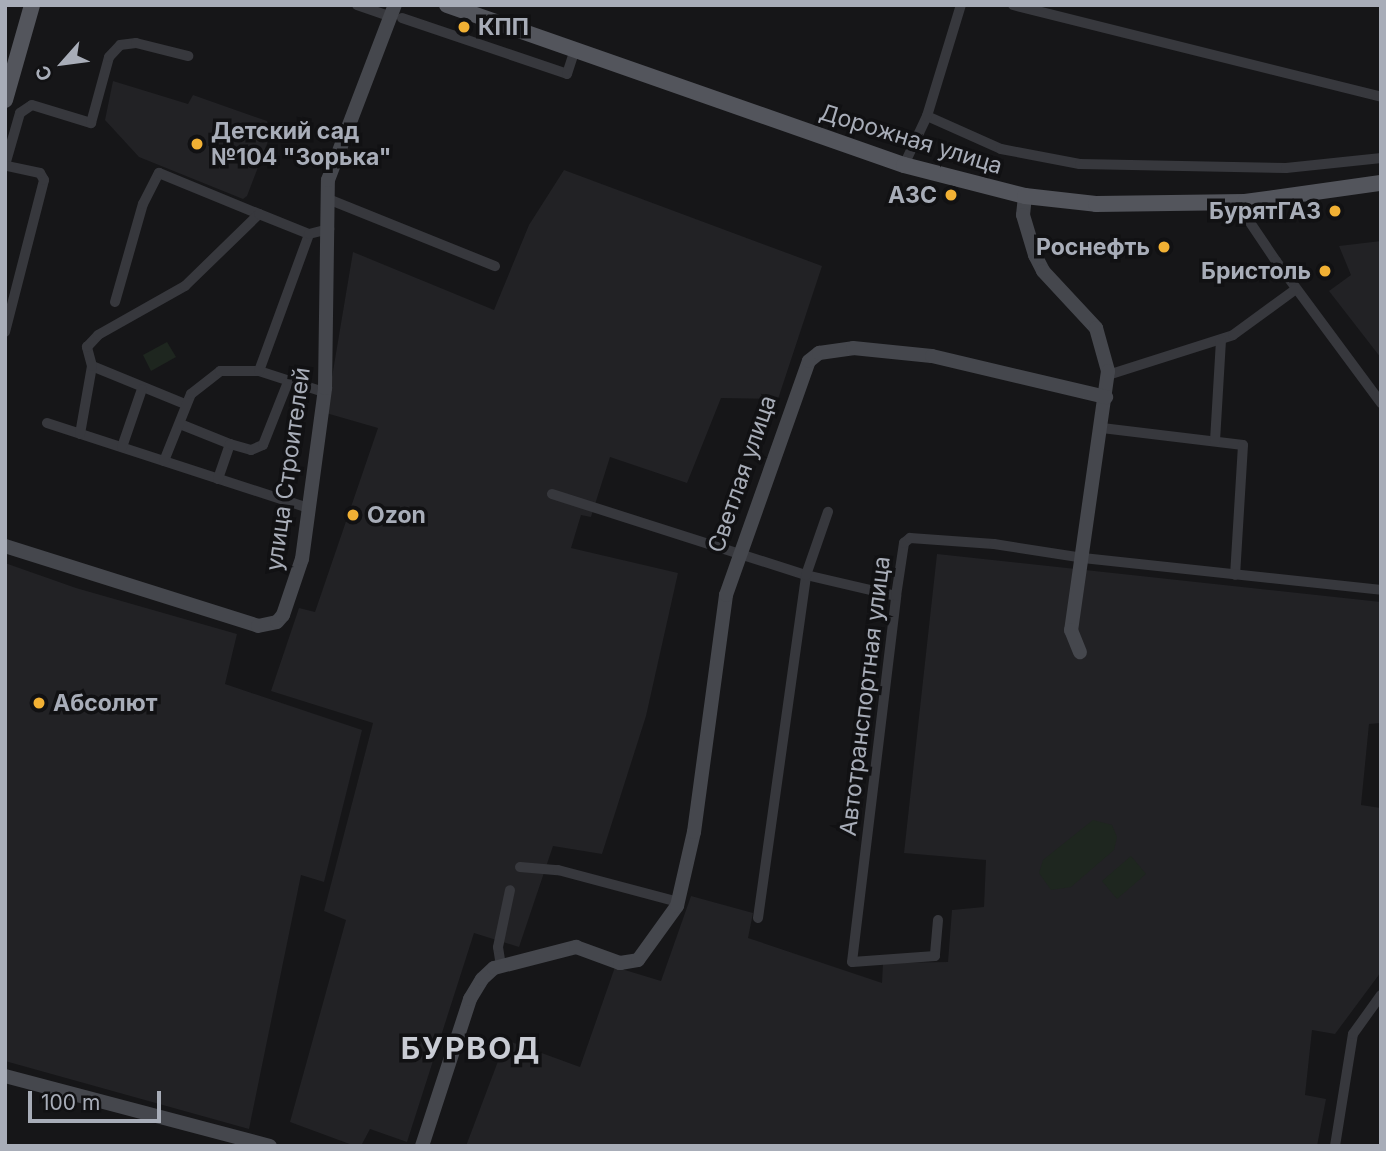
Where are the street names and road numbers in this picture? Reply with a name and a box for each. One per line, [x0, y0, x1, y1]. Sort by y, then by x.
street label: Дорожная улица [816, 98, 1006, 180]
street label: улица Строителей [260, 365, 316, 573]
street label: Светлая улица [702, 392, 782, 556]
street label: Автотранспортная улица [834, 555, 896, 837]

